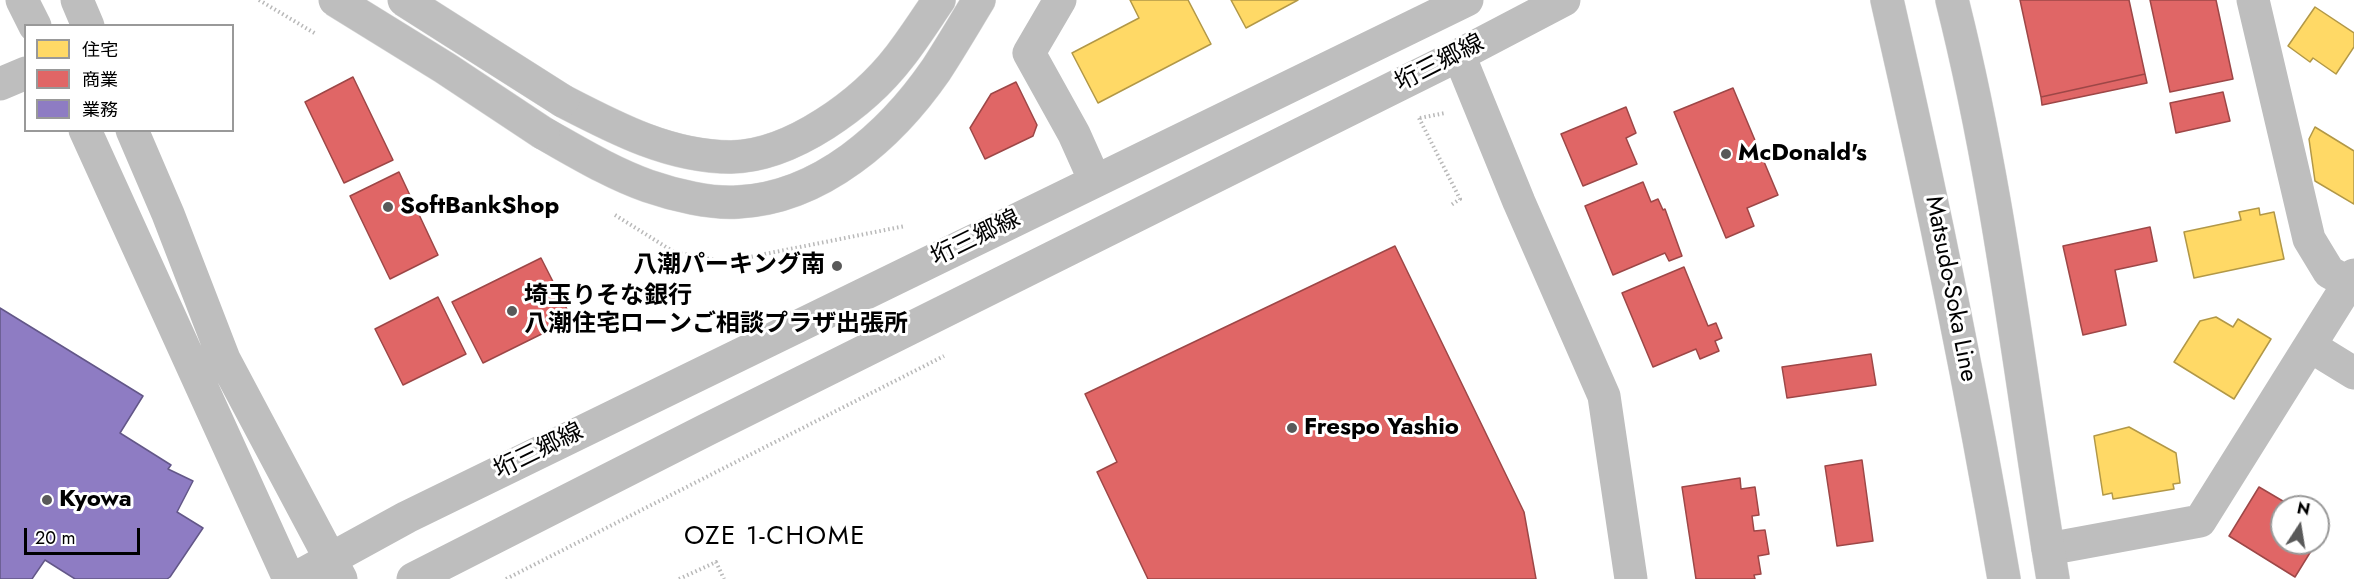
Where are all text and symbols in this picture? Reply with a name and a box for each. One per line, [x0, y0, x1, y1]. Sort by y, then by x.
legend [24, 24, 234, 132]
street label: 垳三郷線 [1391, 29, 1489, 99]
text: 住宅 [82, 37, 118, 63]
text: 商業 [82, 67, 118, 93]
text: 業務 [82, 97, 118, 123]
place label: McDonald's [1738, 140, 1867, 168]
marker: McDonald's [1719, 147, 1733, 161]
place label: SoftBankShop [400, 193, 559, 221]
street label: Matsudo-Soka Line [1918, 194, 1982, 384]
marker: SoftBankShop [381, 200, 395, 214]
street label: 垳三郷線 [927, 205, 1025, 273]
place label: 八潮パーキング南 [633, 252, 825, 280]
marker: 八潮パーキング南 [830, 259, 844, 273]
place label: 埼玉りそな銀行 八潮住宅ローンご相談プラザ出張所 [524, 283, 908, 339]
marker: 埼玉りそな銀行 八潮住宅ローンご相談プラザ出張所 [505, 304, 519, 318]
place label: Frespo Yashio [1304, 414, 1459, 442]
street label: 垳三郷線 [490, 418, 588, 486]
marker: Frespo Yashio [1285, 421, 1299, 435]
place label: Kyowa [59, 486, 132, 514]
marker: Kyowa [40, 493, 54, 507]
north arrow [2270, 495, 2330, 555]
text: N [2295, 496, 2312, 521]
scale bar [27, 516, 142, 554]
district label: OZE 1-CHOME [684, 522, 866, 554]
text: 20 m [35, 525, 75, 551]

